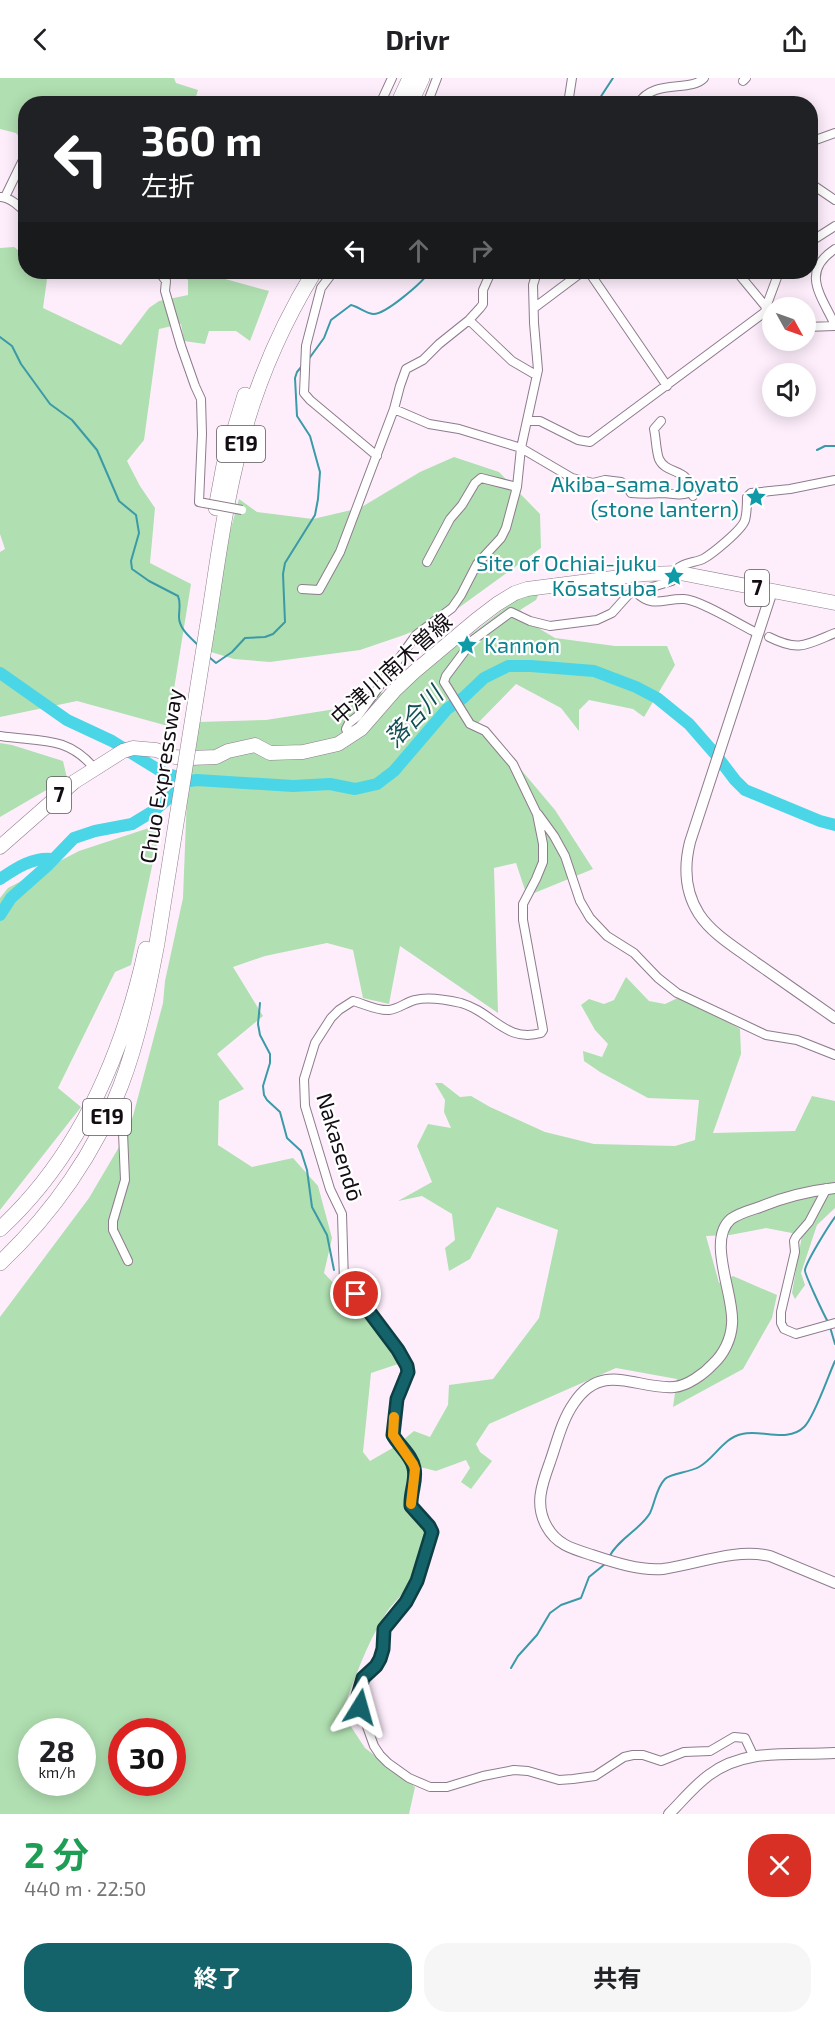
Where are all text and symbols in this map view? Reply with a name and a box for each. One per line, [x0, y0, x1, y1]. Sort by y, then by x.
icon: back [24, 23, 57, 56]
text: Drivr [385, 23, 450, 55]
icon: share [778, 23, 811, 56]
text: 360 m [141, 114, 262, 164]
icon: left [42, 120, 120, 198]
text: 左折 [141, 169, 195, 201]
icon: left [339, 234, 372, 267]
icon: ahead [402, 234, 435, 267]
icon: right [465, 234, 498, 267]
north arrow [762, 297, 816, 351]
map controls [762, 297, 816, 417]
button: sound [762, 363, 816, 417]
road number: E19 [217, 426, 265, 462]
place label: Akiba-sama Jōyatō (stone lantern) [551, 470, 739, 521]
place icon: Akiba-sama Jōyatō (stone lantern) [744, 485, 768, 509]
place label: Site of Ochiai-juku Kōsatsuba [476, 549, 657, 600]
place icon: Site of Ochiai-juku Kōsatsuba [662, 564, 686, 588]
road number: 7 [745, 570, 769, 606]
street label: 中津川南木曽線 [324, 607, 456, 729]
place label: Kannon [484, 631, 560, 657]
place icon: Kannon [455, 633, 479, 657]
water label: 落合川 [378, 678, 450, 752]
street label: Chuo Expressway [133, 686, 187, 865]
road number: 7 [47, 777, 71, 813]
street label: Nakasendō [312, 1089, 370, 1204]
road number: E19 [83, 1099, 131, 1135]
pin [330, 1268, 381, 1319]
icon: arrive [339, 1277, 372, 1310]
position arrow [328, 1675, 392, 1739]
speed limit sign: 30 [108, 1718, 186, 1796]
text: 28 [39, 1732, 75, 1768]
text: km/h [38, 1763, 76, 1781]
text: 2 分 [24, 1832, 89, 1875]
button: close [748, 1834, 811, 1897]
text: 440 m · 22:50 [24, 1876, 146, 1900]
button: 終了 [24, 1943, 412, 2012]
button: 共有 [424, 1943, 811, 2012]

